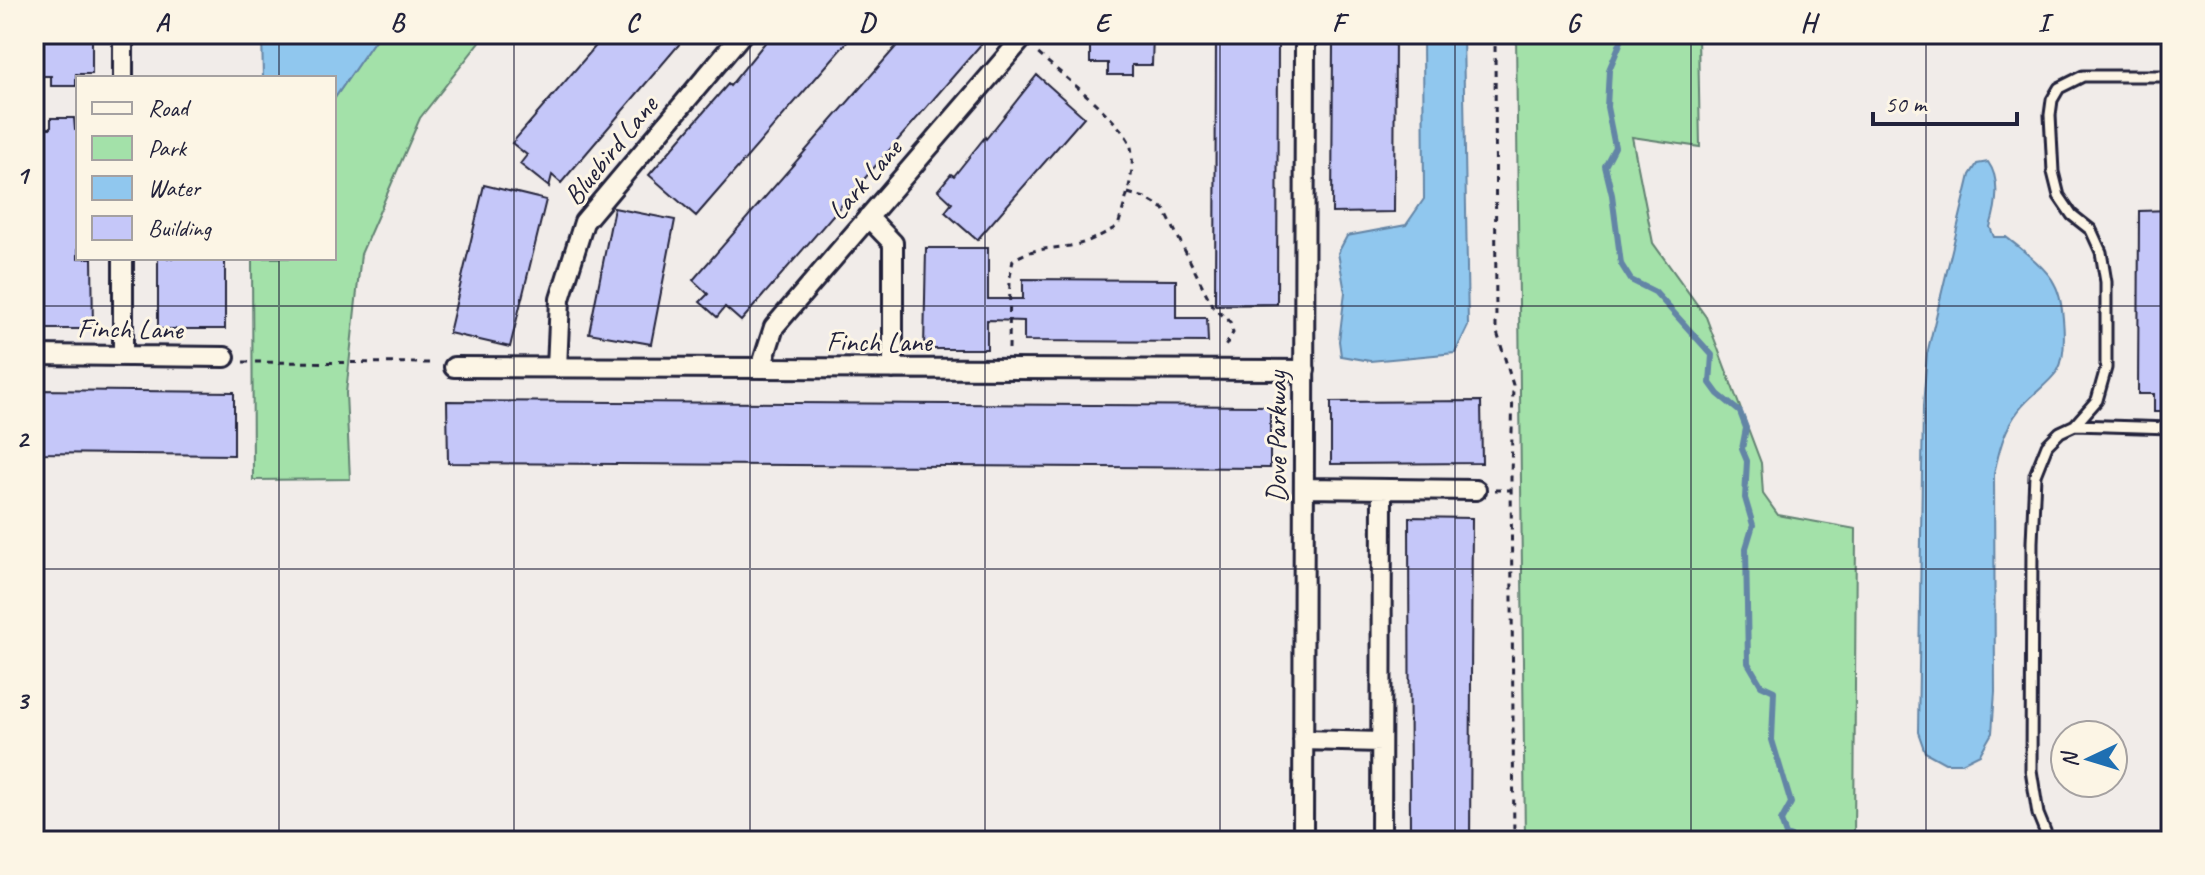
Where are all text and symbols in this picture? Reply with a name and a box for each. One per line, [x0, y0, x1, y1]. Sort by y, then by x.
text: A [155, 6, 170, 39]
text: B [390, 6, 406, 39]
text: C [626, 6, 642, 39]
text: D [859, 6, 877, 39]
text: E [1095, 6, 1113, 39]
text: F [1332, 6, 1350, 39]
text: G [1567, 6, 1583, 39]
text: H [1801, 6, 1821, 39]
text: I [2038, 6, 2055, 39]
legend [76, 76, 336, 260]
scale bar [1873, 76, 2017, 126]
street label: Bluebird Lane [556, 87, 666, 212]
text: 50 m [1885, 89, 1928, 119]
text: Road [148, 93, 192, 123]
street label: Lark Lane [820, 130, 910, 227]
text: Park [148, 133, 188, 163]
text: 1 [16, 159, 31, 192]
text: Water [148, 173, 203, 203]
text: Building [148, 213, 213, 243]
street label: Finch Lane [77, 310, 185, 347]
street label: Finch Lane [826, 324, 933, 359]
street label: Dove Parkway [1259, 369, 1294, 503]
text: 2 [16, 422, 30, 455]
text: 3 [16, 684, 30, 717]
north arrow [2049, 719, 2129, 799]
text: N [2055, 749, 2084, 768]

